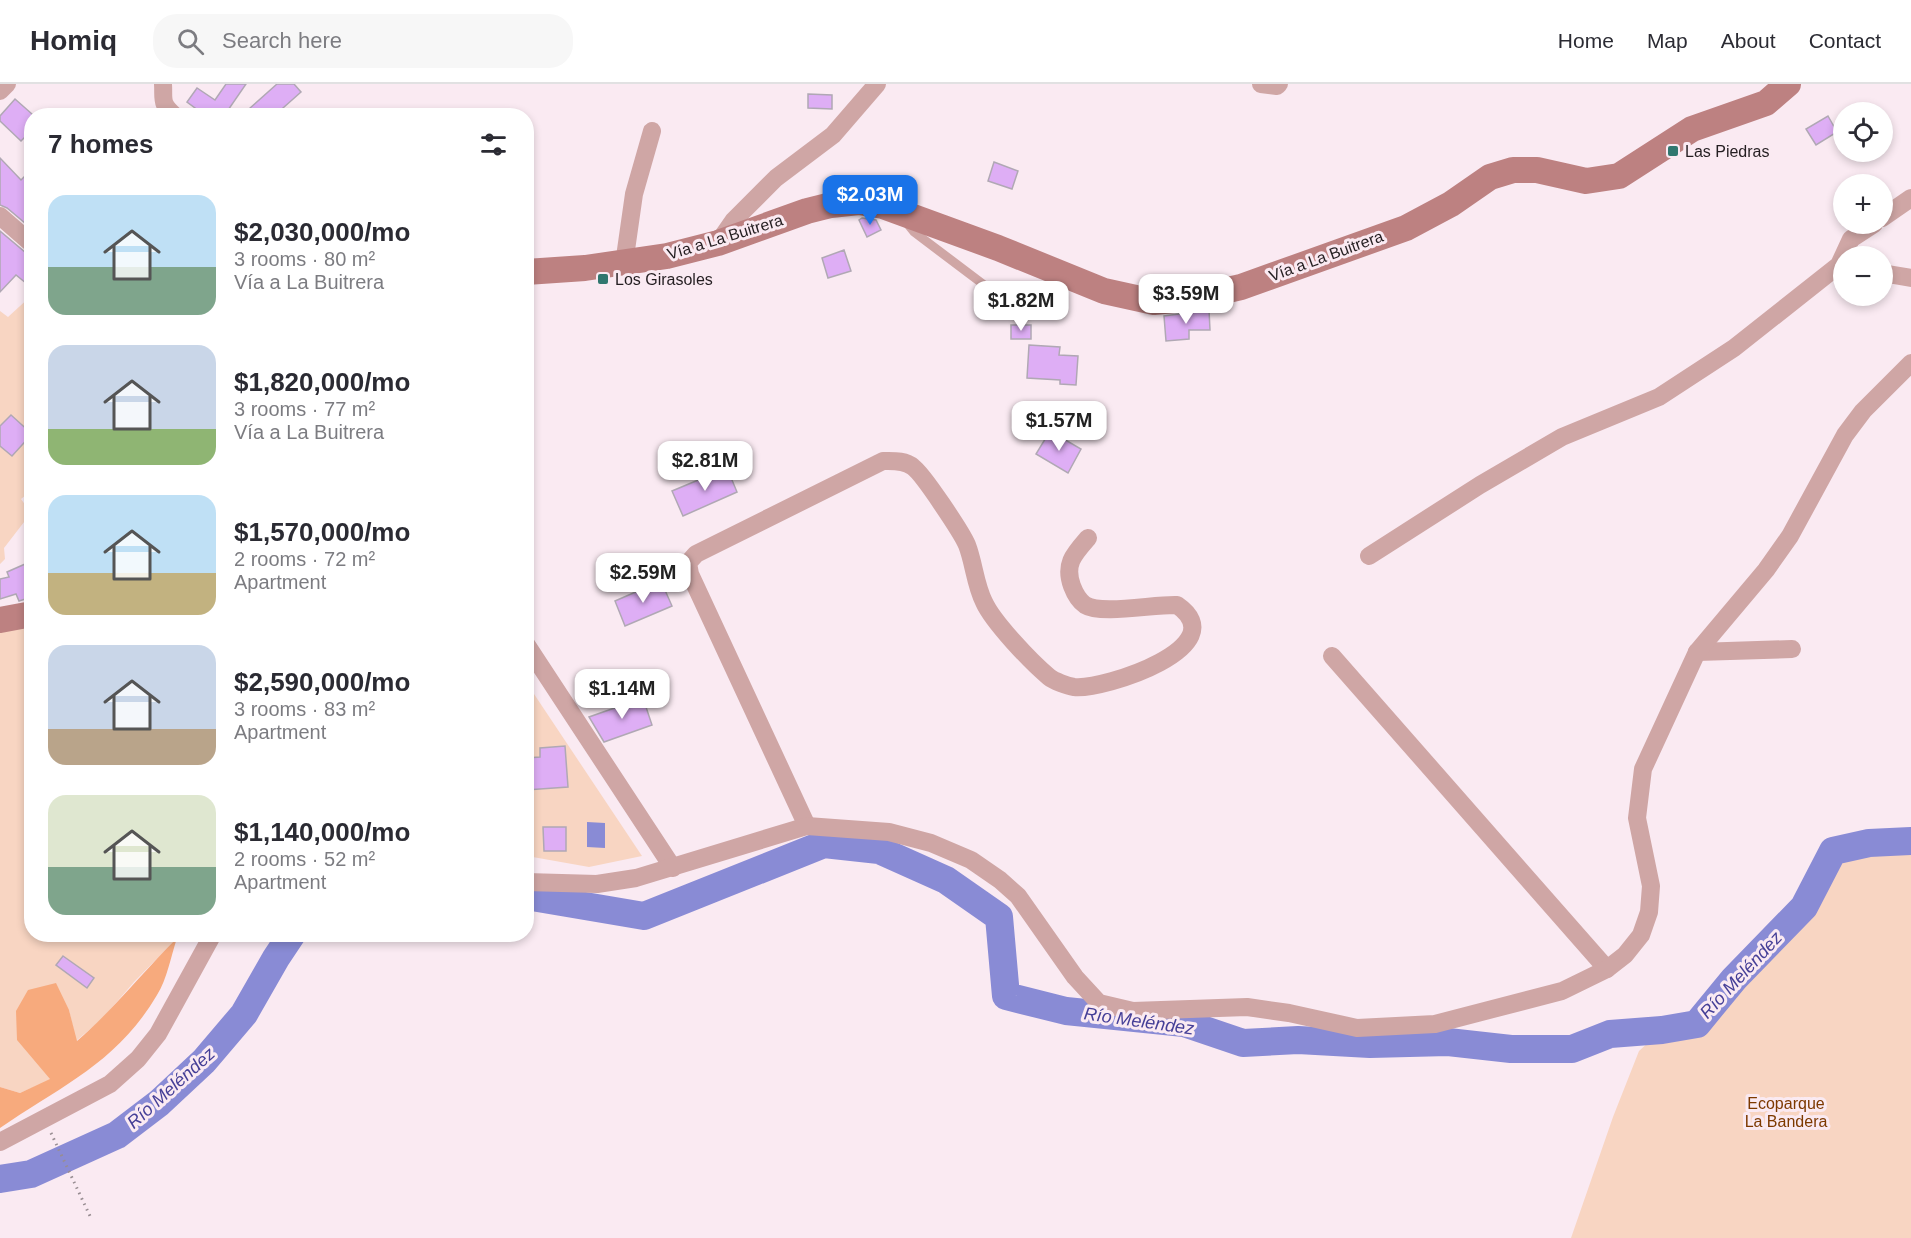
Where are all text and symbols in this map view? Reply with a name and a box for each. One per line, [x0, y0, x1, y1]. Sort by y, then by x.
search box [153, 14, 573, 68]
text: Homiq [30, 25, 117, 56]
icon: search [174, 25, 207, 58]
text: Search here [222, 28, 342, 53]
text: Home [1558, 29, 1614, 52]
text: Map [1647, 29, 1688, 52]
text: About [1721, 29, 1776, 52]
text: Contact [1809, 29, 1881, 52]
map controls [1833, 102, 1893, 306]
button: locate [1833, 102, 1893, 162]
icon: filters [477, 128, 510, 161]
text: 7 homes [48, 129, 154, 159]
place label: Las Piedras [1685, 143, 1770, 160]
marker: Las Piedras [1666, 144, 1680, 158]
button: + [1833, 174, 1893, 234]
pin: $2.03M [821, 175, 919, 226]
text: $2.03M [837, 183, 903, 205]
street label: Vía a La Buitrera [665, 211, 785, 263]
text: $2,030,000/mo [234, 217, 410, 247]
icon: home [96, 219, 168, 291]
street label: Vía a La Buitrera [1267, 227, 1385, 285]
button: − [1833, 246, 1893, 306]
text: 3 rooms · 80 m² [234, 248, 375, 270]
text: Vía a La Buitrera [234, 271, 384, 293]
place label: Los Girasoles [615, 271, 713, 288]
marker: Los Girasoles [596, 272, 610, 286]
pin: $3.59M [1137, 274, 1235, 325]
pin: $1.82M [972, 281, 1070, 332]
text: $3.59M [1153, 282, 1219, 304]
text: $1.82M [988, 289, 1054, 311]
text: $1,820,000/mo [234, 367, 410, 397]
icon: home [96, 369, 168, 441]
text: 3 rooms · 77 m² [234, 398, 375, 420]
pin: $1.57M [1010, 401, 1108, 452]
text: $1.57M [1026, 409, 1092, 431]
text: Vía a La Buitrera [234, 421, 384, 443]
pin: $2.81M [656, 441, 754, 492]
text: $2.81M [672, 449, 738, 471]
text: $1,570,000/mo [234, 517, 410, 547]
icon: home [96, 519, 168, 591]
text: 2 rooms · 72 m² [234, 548, 375, 570]
pin: $2.59M [594, 553, 692, 604]
text: $2.59M [610, 561, 676, 583]
text: Apartment [234, 571, 326, 593]
text: $2,590,000/mo [234, 667, 410, 697]
icon: home [96, 669, 168, 741]
pin: $1.14M [573, 669, 671, 720]
text: $1.14M [589, 677, 655, 699]
text: 3 rooms · 83 m² [234, 698, 375, 720]
text: Apartment [234, 721, 326, 743]
text: $1,140,000/mo [234, 817, 410, 847]
icon: home [96, 819, 168, 891]
text: 2 rooms · 52 m² [234, 848, 375, 870]
text: Apartment [234, 871, 326, 893]
water label: Río Meléndez [1696, 928, 1786, 1022]
water label: Río Meléndez [1083, 1003, 1195, 1039]
water label: Río Meléndez [123, 1043, 219, 1133]
park label: Ecoparque La Bandera [1745, 1095, 1827, 1130]

